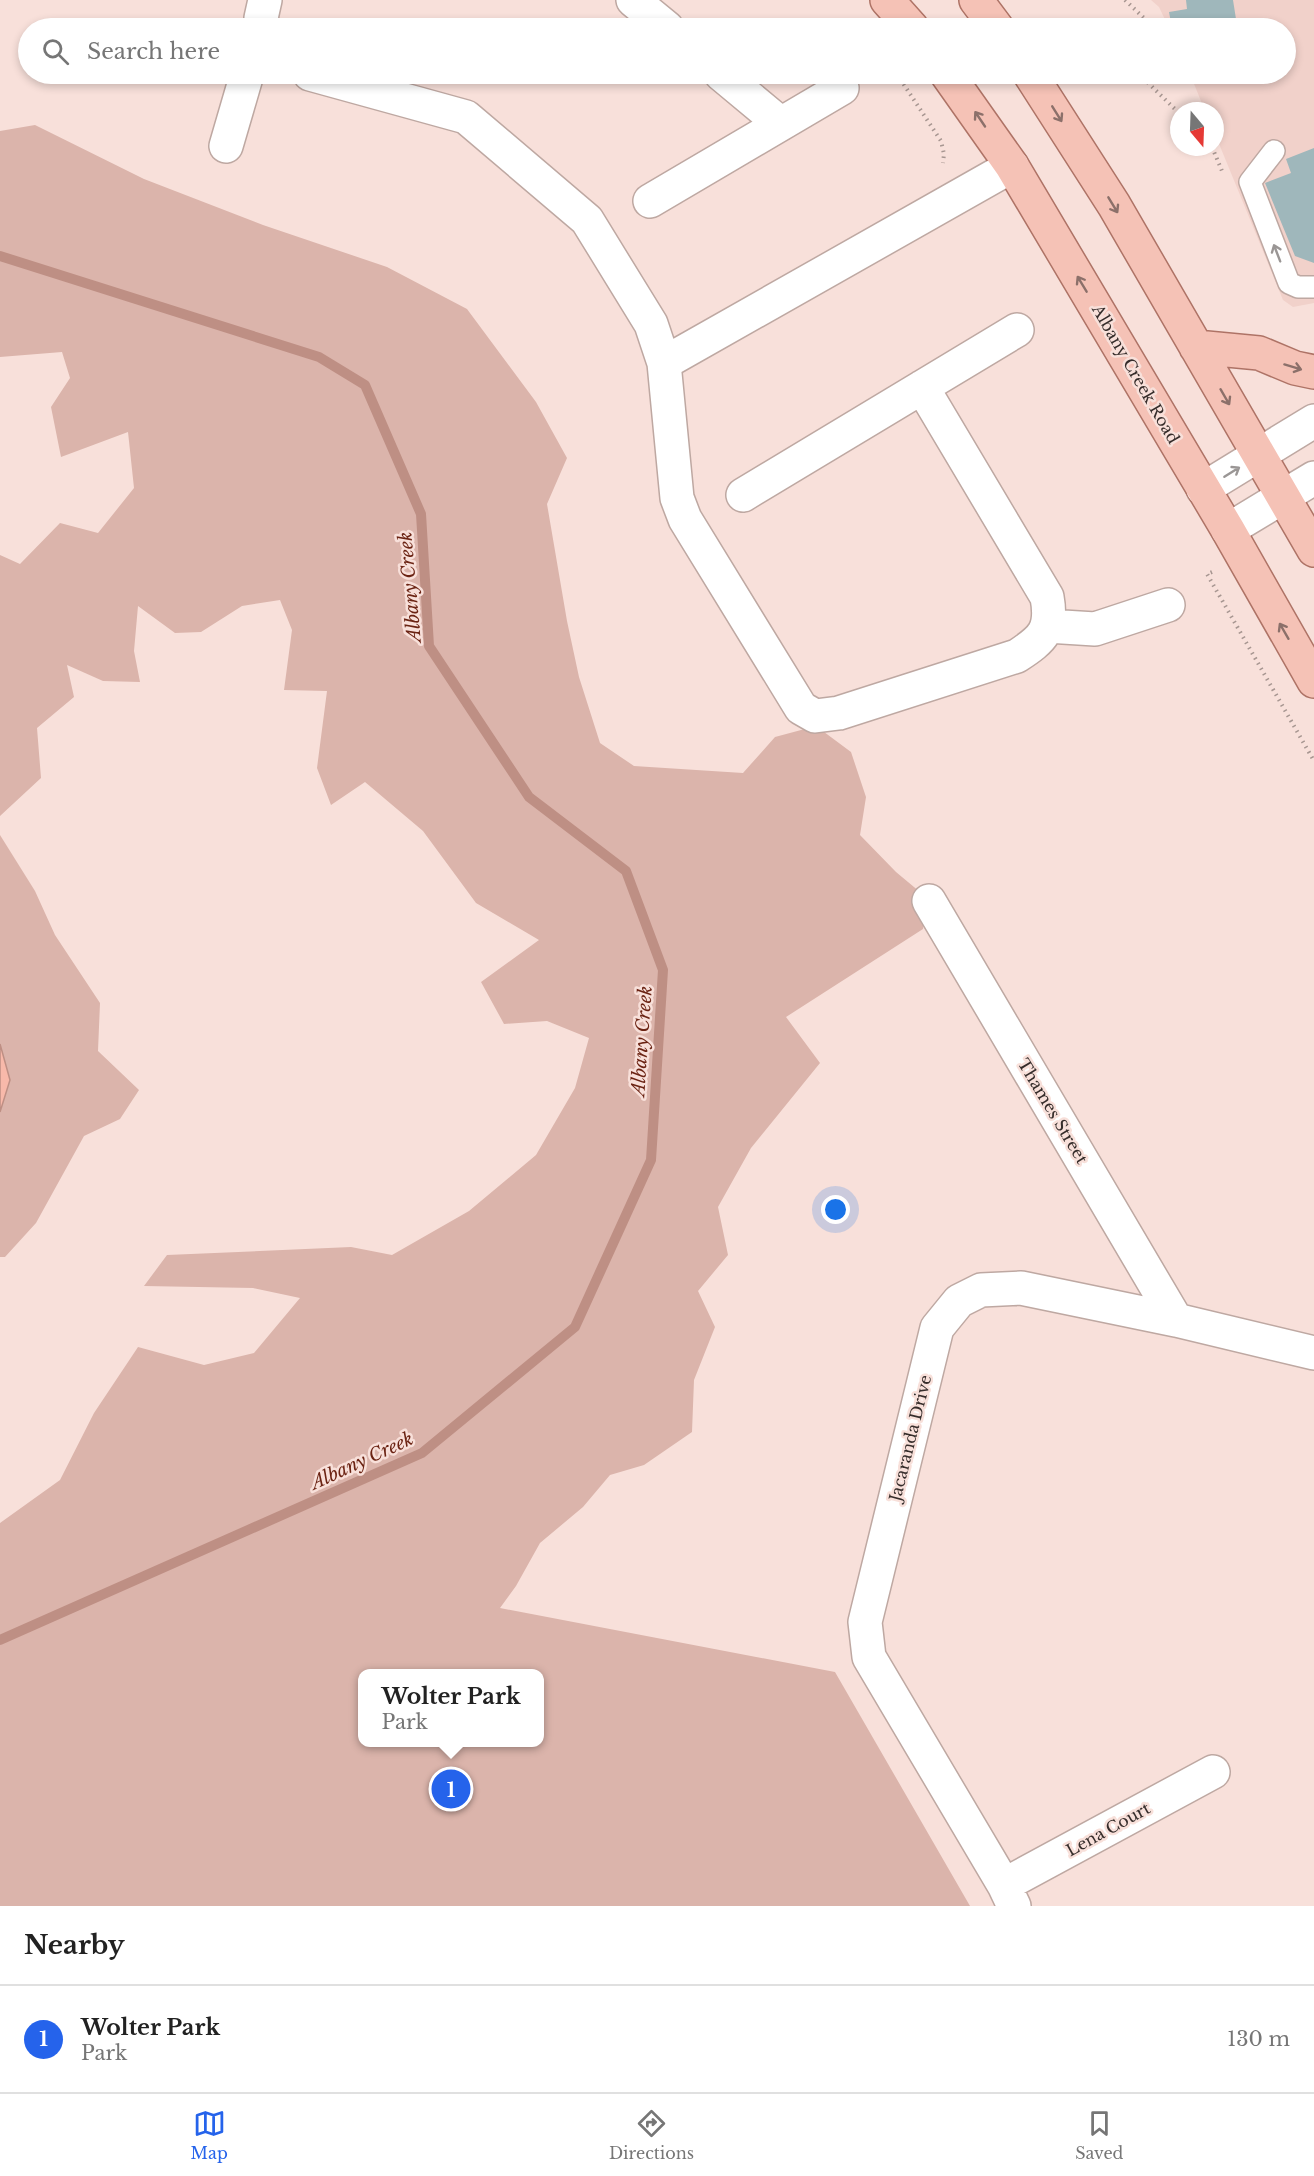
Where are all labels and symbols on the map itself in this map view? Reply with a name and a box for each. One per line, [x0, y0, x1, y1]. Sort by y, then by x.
north arrow [1170, 102, 1224, 156]
one-way arrow [1051, 105, 1063, 121]
one-way arrow [974, 112, 986, 128]
one-way arrow [1108, 196, 1120, 213]
one-way arrow [1271, 244, 1282, 263]
one-way arrow [1076, 276, 1088, 293]
street label: Albany Creek Road [1087, 300, 1184, 447]
one-way arrow [1283, 362, 1302, 373]
one-way arrow [1220, 388, 1232, 405]
one-way arrow [1223, 465, 1240, 477]
water label: Albany Creek [394, 531, 426, 645]
one-way arrow [1278, 622, 1290, 639]
water label: Albany Creek [627, 985, 657, 1099]
street label: Thames Street [1014, 1055, 1092, 1167]
your location [821, 1195, 850, 1224]
street label: Jacaranda Drive [884, 1373, 935, 1505]
water label: Albany Creek [305, 1428, 417, 1495]
pin: 1 [432, 1766, 470, 1812]
street label: Lena Court [1063, 1798, 1153, 1860]

